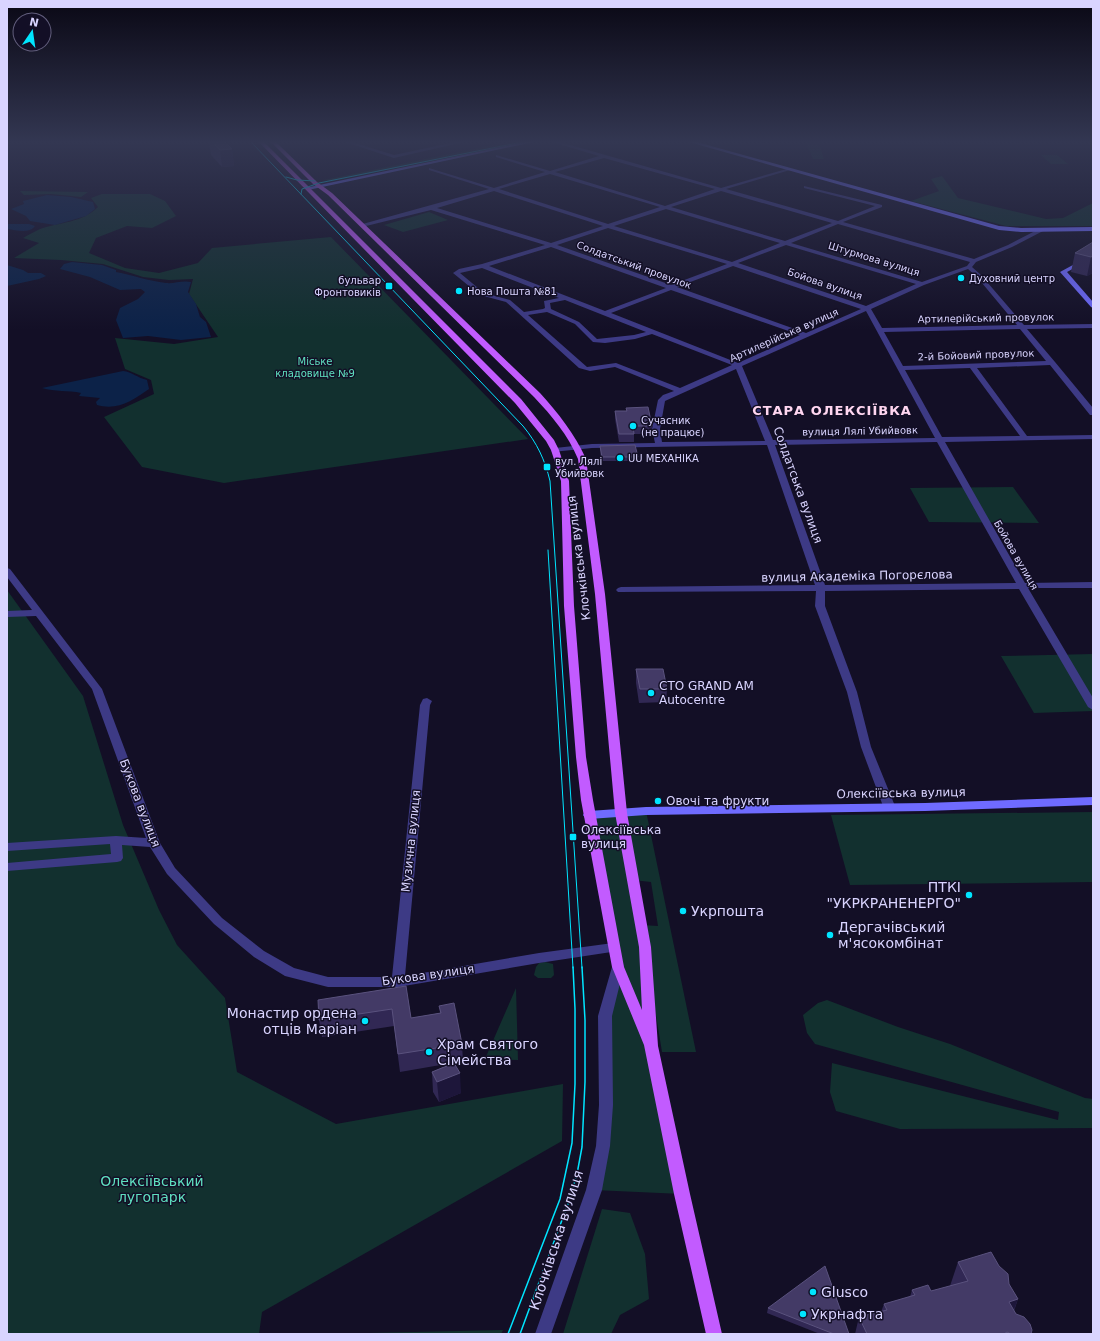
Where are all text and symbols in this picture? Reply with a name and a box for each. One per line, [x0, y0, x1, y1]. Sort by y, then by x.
north arrow [12, 12, 52, 52]
text: N [28, 15, 40, 30]
street label: Солдатський провулок [575, 239, 693, 291]
street label: Штурмова вулиця [827, 240, 921, 278]
street label: Бойова вулиця [786, 266, 864, 302]
marker: Духовний центр [956, 273, 966, 283]
place label: Духовний центр [969, 273, 1055, 284]
place label: бульвар Фронтовиків [314, 275, 381, 298]
marker: бульвар Фронтовиків [384, 281, 394, 291]
marker: Нова Пошта №81 [454, 286, 464, 296]
place label: Нова Пошта №81 [467, 286, 557, 297]
street label: Артилерійська вулиця [728, 306, 840, 364]
street label: Артилерійський провулок [918, 311, 1054, 325]
street label: 2-й Бойовий провулок [917, 347, 1035, 363]
park label: Міське кладовище №9 [275, 356, 355, 379]
district label: СТАРА ОЛЕКСІЇВКА [752, 403, 912, 418]
place label: Сучасник (не працює) [641, 415, 704, 438]
marker: Сучасник (не працює) [628, 421, 638, 431]
street label: вулиця Лялі Убийвовк [802, 424, 918, 438]
street label: Солдатська вулиця [770, 425, 826, 545]
marker: UU МЕХАНІКА [615, 453, 625, 463]
place label: UU МЕХАНІКА [628, 453, 699, 464]
place label: вул. Лялі Убийвовк [555, 456, 604, 479]
marker: вул. Лялі Убийвовк [542, 462, 552, 472]
street label: Клочківська вулиця [564, 495, 594, 621]
street label: Бойова вулиця [992, 518, 1040, 592]
street label: вулиця Академіка Погорєлова [761, 567, 953, 585]
place label: СТО GRAND AM Autocentre [659, 679, 754, 707]
marker: СТО GRAND AM Autocentre [646, 688, 656, 698]
street label: Букова вулиця [117, 757, 163, 849]
street label: Олексіївська вулиця [836, 785, 966, 801]
street label: Музична вулиця [399, 789, 423, 893]
place label: Овочі та фрукти [666, 794, 769, 808]
marker: Овочі та фрукти [653, 796, 663, 806]
place label: Олексіївська вулиця [581, 823, 661, 851]
marker: Олексіївська вулиця [568, 832, 578, 842]
place label: ПТКІ "УКРКРАНЕНЕРГО" [827, 879, 961, 911]
marker: ПТКІ "УКРКРАНЕНЕРГО" [964, 890, 974, 900]
place label: Укрпошта [691, 903, 764, 919]
marker: Укрпошта [678, 906, 688, 916]
place label: Дергачівський м'ясокомбінат [838, 919, 945, 951]
marker: Дергачівський м'ясокомбінат [825, 930, 835, 940]
street label: Букова вулиця [381, 962, 475, 988]
place label: Монастир ордена отців Маріан [227, 1005, 357, 1037]
marker: Монастир ордена отців Маріан [360, 1016, 370, 1026]
place label: Храм Святого Сімейства [437, 1036, 538, 1068]
marker: Храм Святого Сімейства [424, 1047, 434, 1057]
street label: Клочківська вулиця [526, 1168, 586, 1312]
park label: Олексіївський лугопарк [100, 1173, 204, 1205]
place label: Glusco [821, 1284, 868, 1300]
marker: Glusco [808, 1287, 818, 1297]
place label: Укрнафта [811, 1306, 883, 1322]
marker: Укрнафта [798, 1309, 808, 1319]

